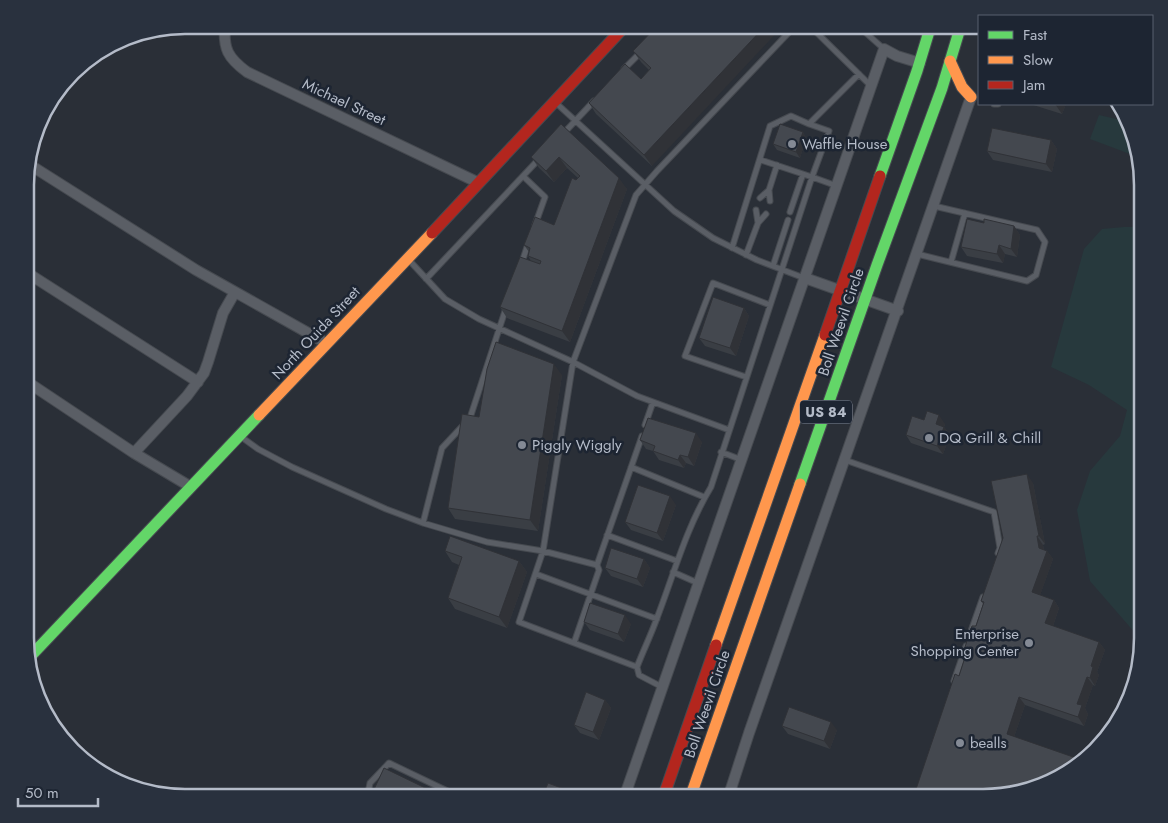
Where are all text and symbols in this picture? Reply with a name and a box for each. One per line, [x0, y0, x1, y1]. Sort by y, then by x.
legend [978, 15, 1153, 105]
text: Fast [1023, 24, 1047, 46]
text: Slow [1023, 49, 1054, 71]
street label: Michael Street [299, 73, 390, 131]
text: Jam [1021, 74, 1046, 96]
place label: Waffle House [802, 133, 888, 155]
marker: Waffle House [786, 138, 798, 150]
street label: Boll Weevil Circle [812, 265, 870, 379]
street label: North Ouida Street [267, 281, 365, 385]
road number: US 84 [800, 401, 852, 424]
place label: DQ Grill & Chill [939, 427, 1041, 449]
marker: DQ Grill & Chill [923, 432, 935, 444]
place label: Piggly Wiggly [532, 434, 622, 456]
marker: Piggly Wiggly [516, 439, 528, 451]
place label: Enterprise Shopping Center [910, 623, 1020, 662]
marker: Enterprise Shopping Center [1023, 637, 1035, 649]
street label: Boll Weevil Circle [678, 647, 736, 761]
place label: bealls [970, 732, 1006, 754]
marker: bealls [954, 737, 966, 749]
scale bar [18, 776, 98, 808]
text: 50 m [25, 782, 59, 804]

